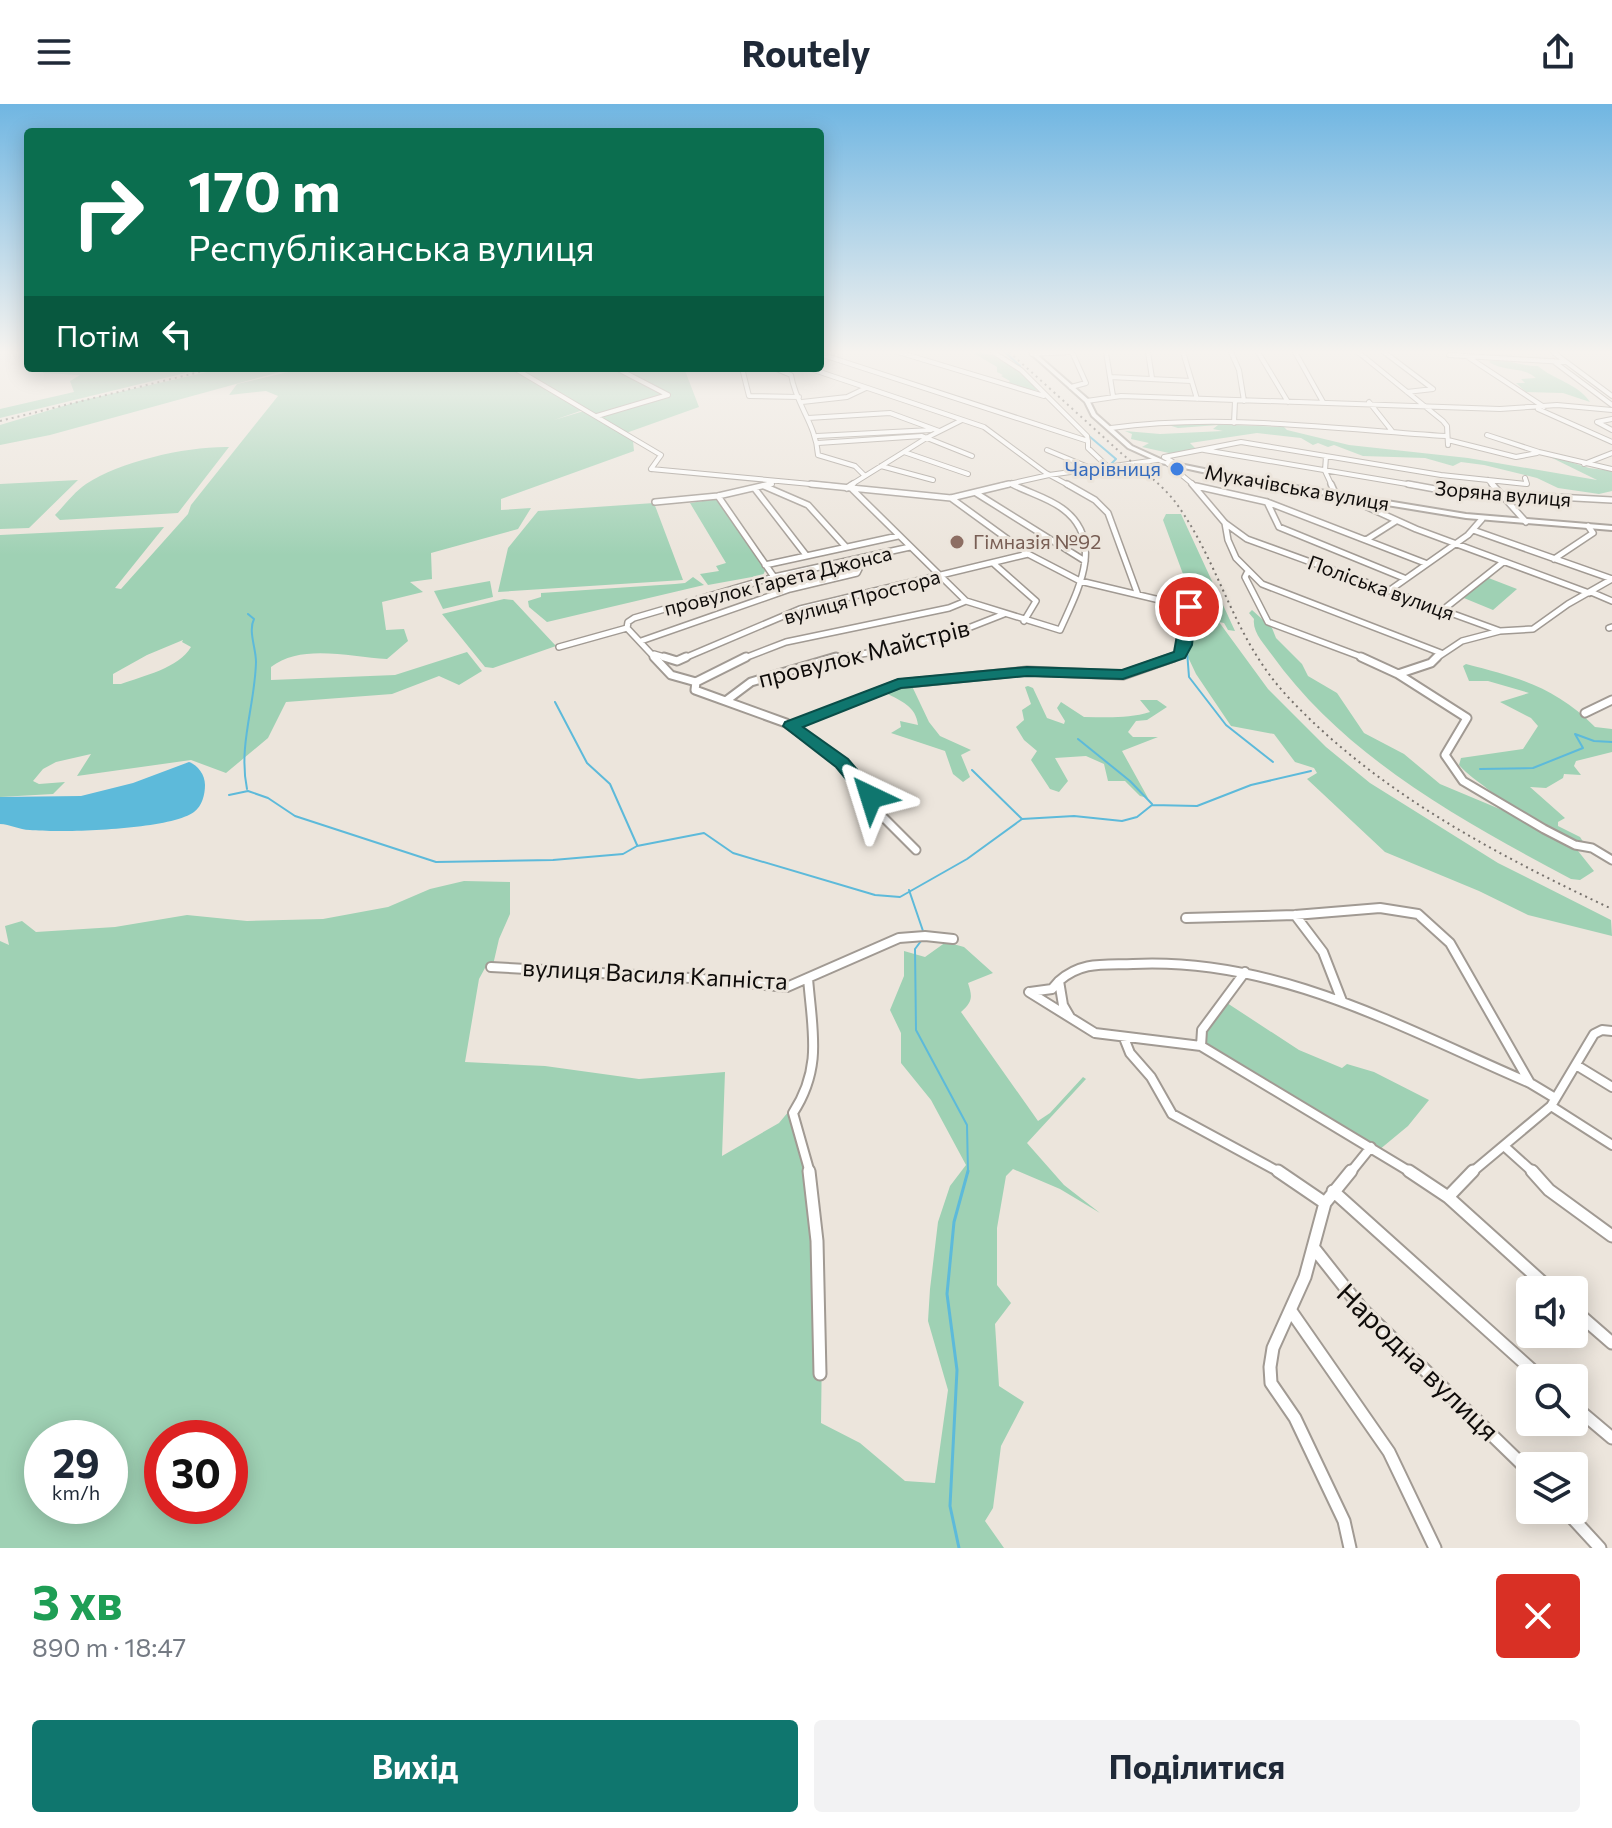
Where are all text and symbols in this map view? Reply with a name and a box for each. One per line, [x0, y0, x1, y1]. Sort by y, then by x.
icon: menu [32, 30, 76, 74]
text: Routely [741, 30, 871, 74]
icon: share [1536, 30, 1580, 74]
text: 170 m [188, 155, 341, 224]
icon: right [56, 160, 160, 264]
text: Республіканська вулиця [188, 224, 595, 268]
icon: left [155, 312, 199, 356]
text: Потім [56, 316, 139, 353]
place label: Чарівниця [1065, 456, 1161, 480]
street label: Мукачівська вулиця [1203, 459, 1391, 515]
marker: Чарівниця [1168, 460, 1186, 478]
street label: Зоряна вулиця [1434, 475, 1572, 511]
place label: Гімназія №92 [973, 529, 1101, 553]
marker: Гімназія №92 [948, 533, 966, 551]
street label: провулок Гарета Джонса [661, 540, 894, 620]
street label: Поліська вулиця [1305, 549, 1458, 625]
street label: вулиця Простора [781, 564, 943, 628]
pin [1155, 573, 1223, 641]
icon: arrive [1167, 585, 1211, 629]
street label: провулок Майстрів [755, 612, 972, 693]
position arrow [829, 755, 913, 839]
street label: вулиця Василя Капніста [522, 952, 788, 995]
street label: Народна вулиця [1331, 1275, 1507, 1447]
map controls [1516, 1276, 1588, 1524]
button: sound [1516, 1276, 1588, 1348]
button: search [1516, 1364, 1588, 1436]
speed limit sign: 30 [144, 1420, 248, 1524]
text: 29 [52, 1437, 100, 1486]
button: layers [1516, 1452, 1588, 1524]
text: km/h [52, 1480, 100, 1504]
text: 3 хв [32, 1571, 123, 1630]
button: close [1496, 1574, 1580, 1658]
text: 890 m · 18:47 [32, 1631, 186, 1662]
button: Вихід [32, 1720, 798, 1812]
button: Поділитися [814, 1720, 1580, 1812]

